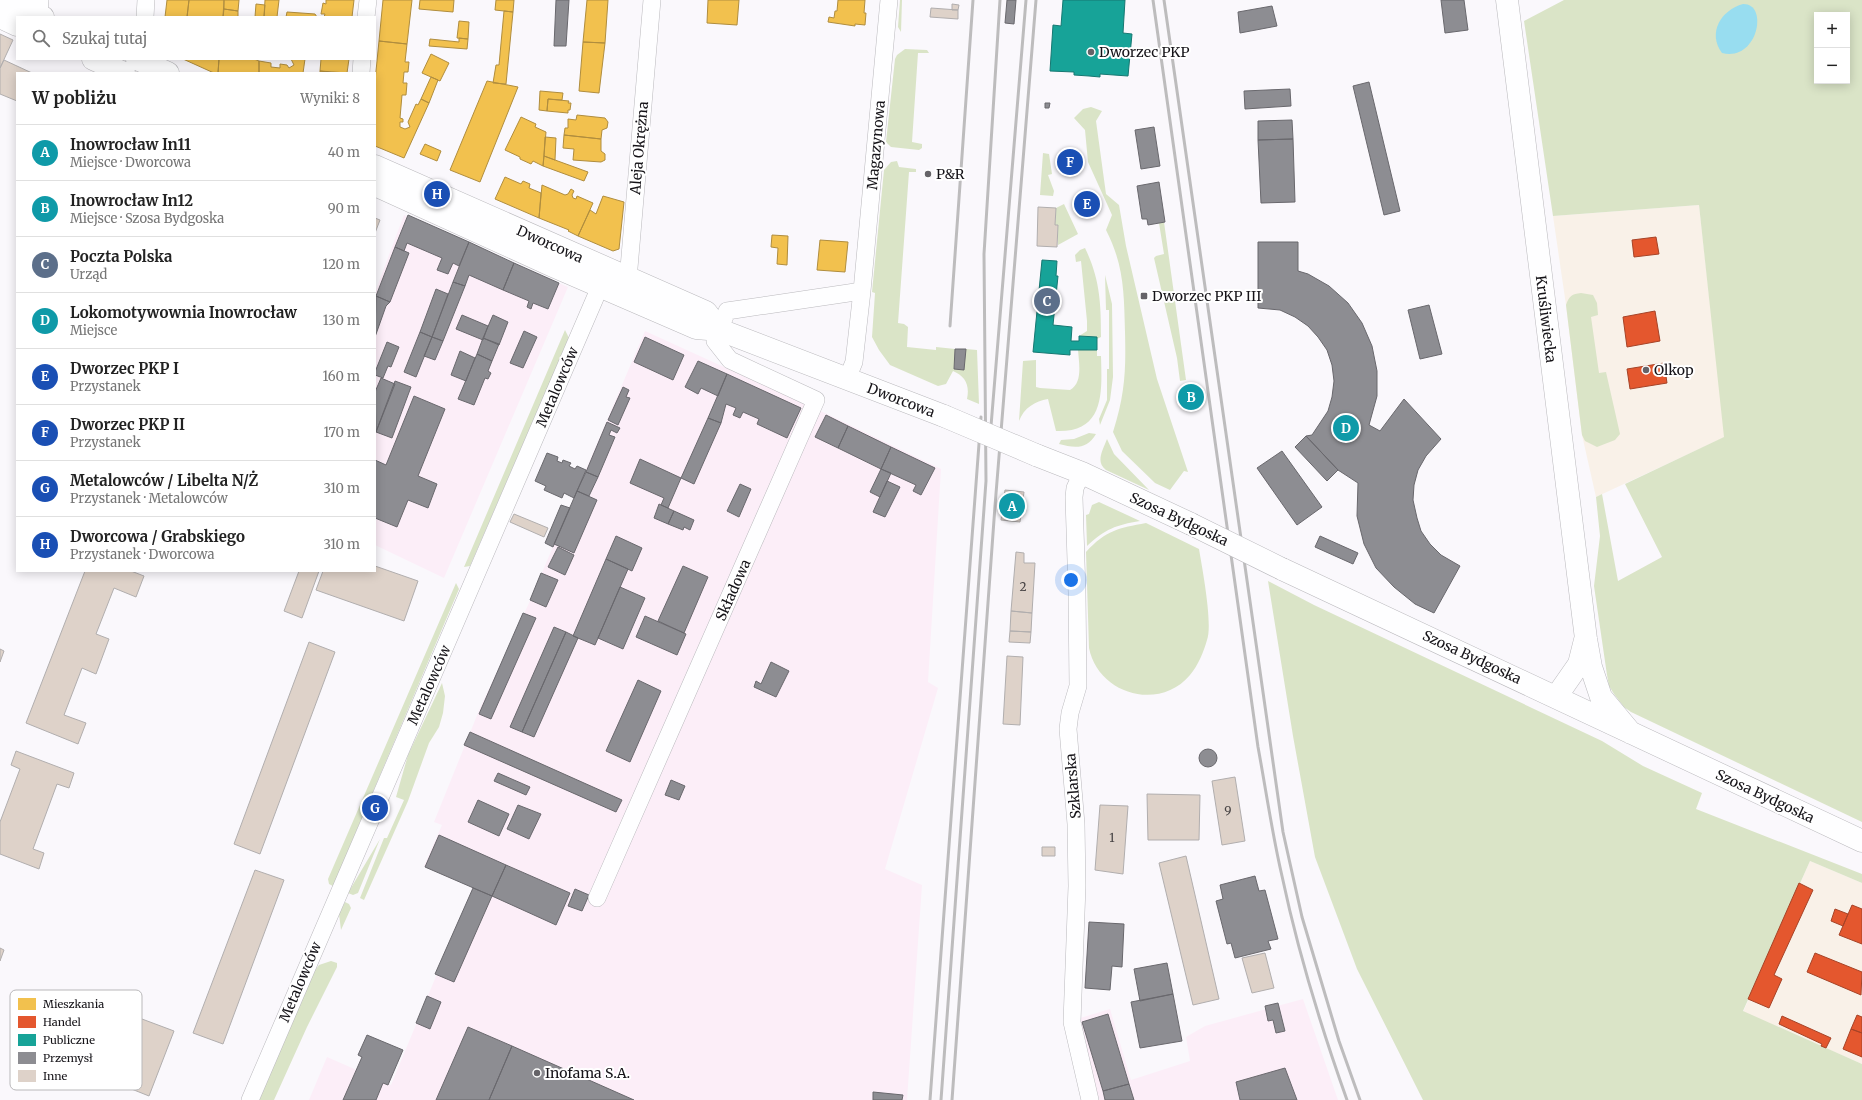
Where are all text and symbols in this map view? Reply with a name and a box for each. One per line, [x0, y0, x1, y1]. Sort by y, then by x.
map controls [1814, 12, 1850, 84]
button: + [1814, 12, 1850, 48]
search box [16, 16, 376, 60]
icon: search [30, 27, 52, 49]
text: Szukaj tutaj [62, 29, 147, 48]
place label: Dworzec PKP [1099, 43, 1190, 61]
marker: Dworzec PKP [1086, 47, 1096, 57]
button: − [1814, 48, 1850, 84]
text: W pobliżu [32, 87, 117, 109]
text: Wyniki: 8 [300, 90, 360, 107]
street label: Magazynowa [863, 99, 889, 191]
street label: Aleja Okrężna [626, 100, 652, 196]
text: Inowrocław In11 [70, 135, 191, 154]
text: A [40, 144, 50, 161]
text: 40 m [328, 144, 360, 161]
pin: F [1057, 147, 1083, 177]
text: Miejsce · Dworcowa [70, 154, 191, 171]
place label: P&R [936, 165, 965, 183]
marker: P&R [923, 169, 933, 179]
pin: H [424, 179, 450, 209]
pin: E [1074, 189, 1100, 219]
text: Inowrocław In12 [70, 191, 193, 210]
text: B [40, 200, 50, 217]
text: 90 m [328, 200, 360, 217]
text: Miejsce · Szosa Bydgoska [70, 210, 224, 227]
street label: Dworcowa [514, 221, 587, 267]
text: Poczta Polska [70, 247, 172, 266]
text: C [41, 256, 49, 273]
text: 120 m [322, 256, 360, 273]
text: Urząd [70, 266, 107, 283]
street label: Kruśliwiecka [1532, 274, 1560, 364]
pin: C [1034, 286, 1060, 316]
place label: Dworzec PKP III [1152, 287, 1262, 305]
marker: Dworzec PKP III [1139, 291, 1149, 301]
text: Lokomotywownia Inowrocław [70, 303, 297, 322]
text: D [40, 312, 50, 329]
text: 130 m [323, 312, 360, 329]
text: Miejsce [70, 322, 117, 339]
street label: Metalowców [532, 344, 582, 430]
text: Dworzec PKP I [70, 359, 179, 378]
place label: Olkop [1654, 361, 1694, 379]
marker: Olkop [1641, 365, 1651, 375]
text: E [41, 368, 49, 385]
text: 160 m [322, 368, 360, 385]
text: Przystanek [70, 378, 141, 395]
street label: Dworcowa [865, 379, 938, 421]
pin: B [1178, 382, 1204, 412]
pin: D [1333, 413, 1359, 443]
text: Dworzec PKP II [70, 415, 185, 434]
text: F [41, 424, 49, 441]
text: 170 m [323, 424, 360, 441]
text: Przystanek [70, 434, 141, 451]
text: Metalowców / Libelta N/Ż [70, 471, 258, 490]
text: G [40, 480, 50, 497]
text: 310 m [323, 480, 360, 497]
street label: Szosa Bydgoska [1127, 488, 1232, 550]
text: Przystanek · Metalowców [70, 490, 228, 507]
pin: A [999, 491, 1025, 521]
text: Dworcowa / Grabskiego [70, 527, 245, 546]
text: H [40, 536, 50, 553]
text: 310 m [323, 536, 360, 553]
text: Przystanek · Dworcowa [70, 546, 214, 563]
street label: Składowa [711, 556, 755, 624]
your location [1061, 570, 1081, 590]
house number: 2 [1019, 579, 1027, 594]
street label: Szosa Bydgoska [1420, 626, 1525, 688]
street label: Metalowców [403, 642, 455, 728]
street label: Szklarska [1061, 752, 1085, 819]
street label: Szosa Bydgoska [1713, 765, 1818, 827]
pin: G [362, 793, 388, 823]
house number: 9 [1224, 803, 1232, 818]
house number: 1 [1109, 830, 1115, 845]
street label: Metalowców [275, 939, 325, 1025]
legend [10, 990, 142, 1090]
text: Mieszkania [43, 997, 104, 1011]
text: Handel [43, 1015, 81, 1029]
text: Publiczne [43, 1033, 95, 1047]
text: Przemysł [43, 1051, 93, 1065]
place label: Inofama S.A. [545, 1064, 630, 1082]
marker: Inofama S.A. [532, 1068, 542, 1078]
text: Inne [43, 1069, 68, 1083]

